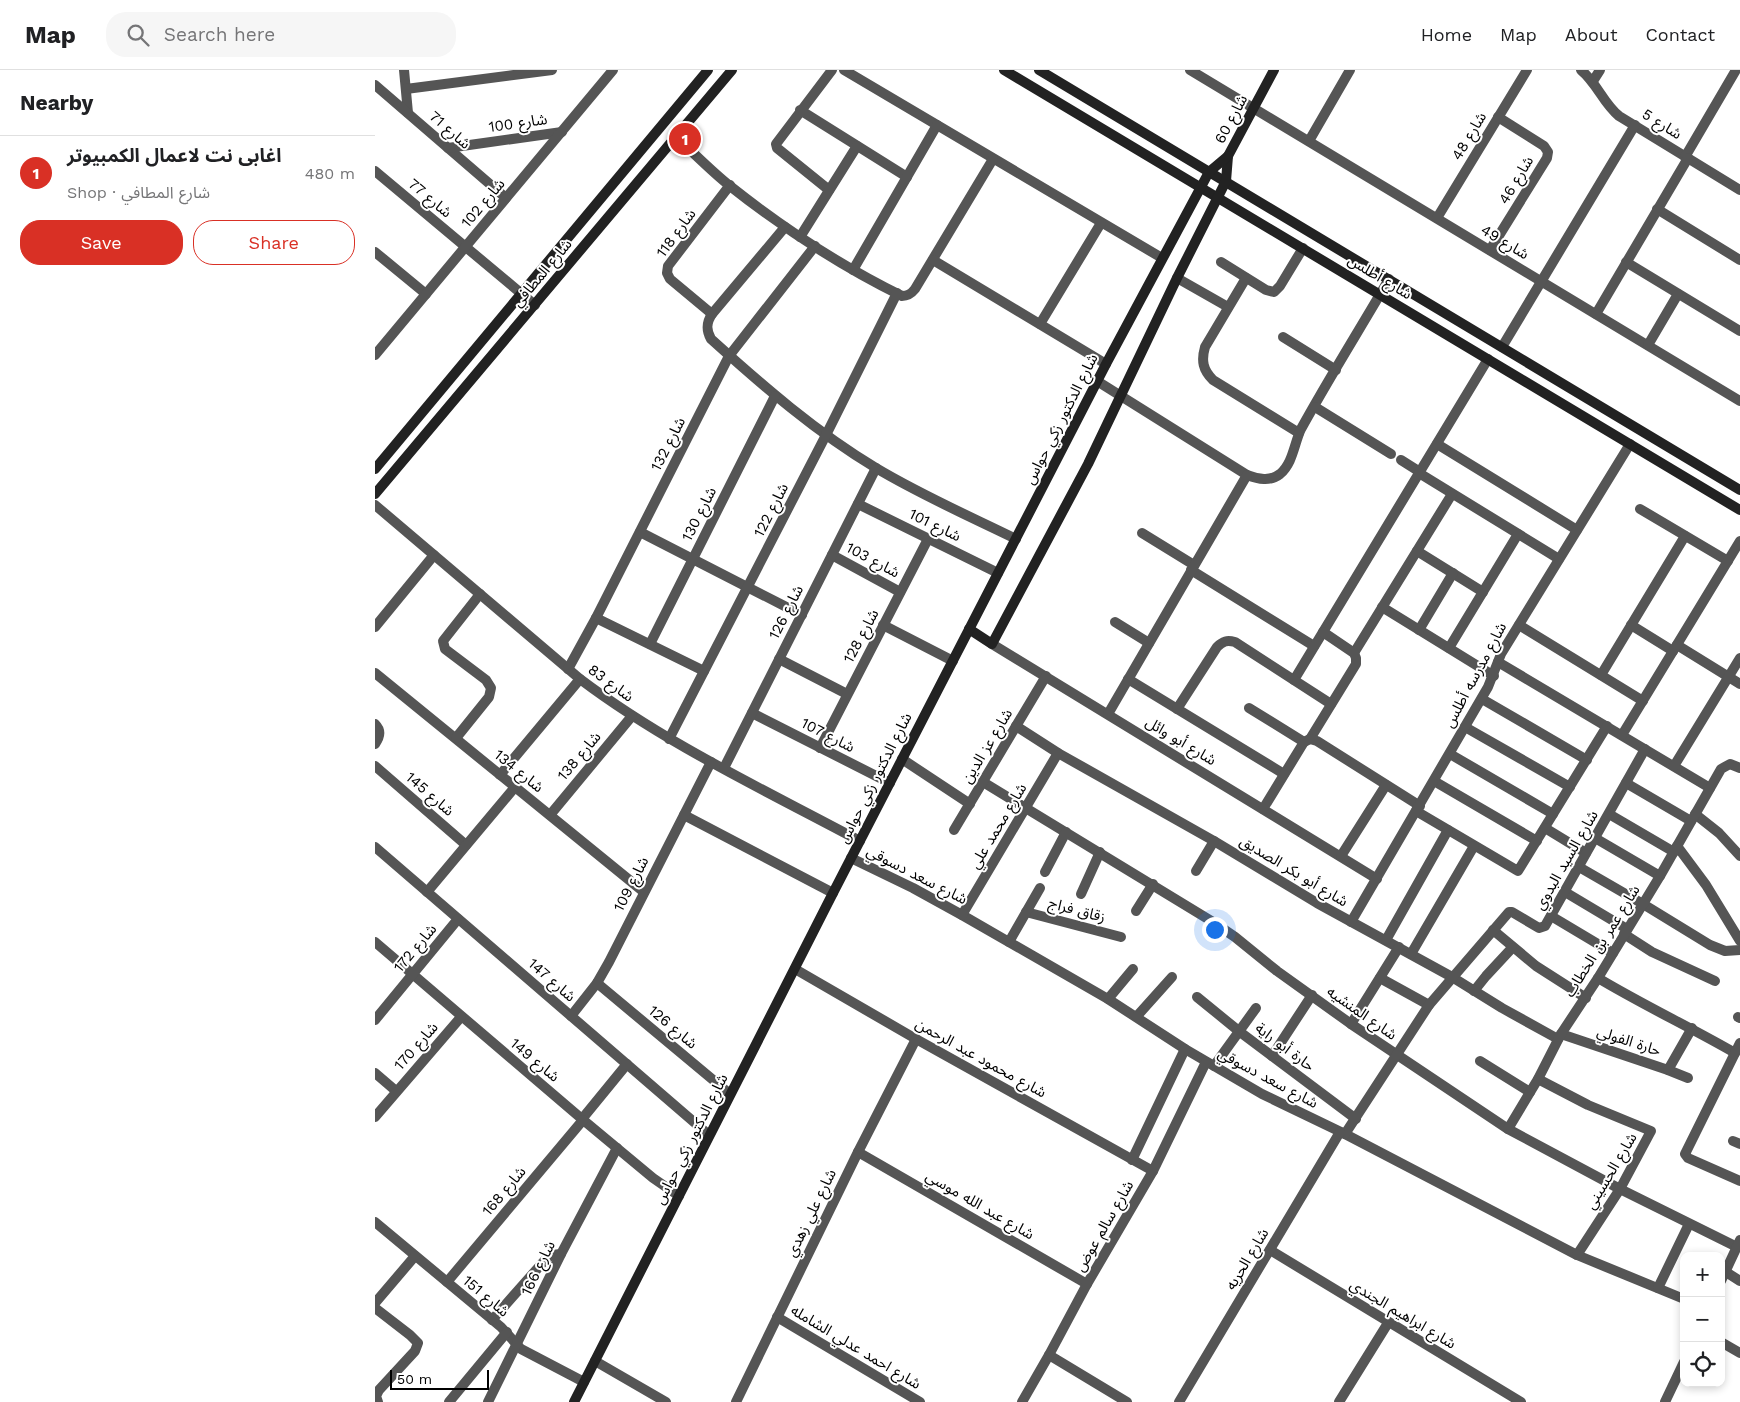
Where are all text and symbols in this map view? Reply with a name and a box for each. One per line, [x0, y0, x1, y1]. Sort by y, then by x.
search box [106, 12, 456, 57]
text: Map [25, 21, 76, 49]
icon: search [124, 21, 152, 49]
text: Search here [164, 23, 275, 46]
text: Home [1421, 24, 1472, 45]
text: Map [1500, 24, 1537, 45]
text: About [1565, 24, 1617, 45]
text: Contact [1645, 24, 1715, 45]
text: Nearby [20, 90, 93, 115]
street label: شارع 60 [1211, 91, 1254, 148]
street label: شارع 5 [1637, 105, 1685, 146]
street label: شارع 71 [424, 107, 474, 155]
street label: شارع 48 [1448, 109, 1493, 165]
street label: شارع 100 [488, 110, 549, 139]
pin: 1 [669, 120, 701, 158]
text: اغابى نت لاعمال الكمبيوتر [67, 144, 281, 167]
street label: شارع 46 [1495, 153, 1540, 209]
text: 1 [33, 164, 39, 183]
text: 480 m [305, 164, 355, 183]
street label: شارع 77 [403, 175, 456, 224]
street label: شارع 102 [457, 175, 511, 233]
text: Shop · شارع المطافي [67, 183, 210, 202]
street label: شارع 118 [652, 205, 702, 262]
button: Save [20, 220, 183, 265]
button: Share [193, 220, 355, 265]
street label: شارع 49 [1476, 221, 1532, 266]
street label: شارع المطافي [508, 235, 578, 313]
street label: شارع أطلس [1343, 251, 1416, 306]
street label: شارع الدكتور زكي حواس [1020, 350, 1105, 489]
street label: شارع 132 [647, 414, 692, 475]
street label: شارع 122 [750, 480, 795, 541]
street label: شارع 130 [678, 484, 723, 545]
street label: شارع 101 [905, 505, 964, 548]
street label: شارع 103 [842, 538, 903, 584]
street label: شارع 126 [765, 582, 810, 643]
street label: شارع 128 [839, 606, 885, 667]
street label: شارع مدرسه أطلس [1440, 619, 1513, 732]
street label: شارع 83 [583, 660, 638, 708]
street label: شارع عز الدين [958, 705, 1019, 788]
street label: شارع الدكتور زكي حواس [834, 709, 919, 848]
street label: شارع أبو وائل [1141, 713, 1220, 772]
street label: شارع 107 [797, 714, 858, 759]
street label: شارع 138 [553, 728, 607, 786]
street label: شارع 134 [489, 746, 547, 799]
street label: شارع 145 [400, 768, 458, 822]
street label: شارع محمد علي [965, 780, 1033, 874]
street label: شارع السيد البدوي [1530, 807, 1605, 914]
street label: شارع أبو بكر الصديق [1235, 832, 1352, 913]
street label: شارع سعد دسوقي [862, 842, 971, 911]
street label: شارع 109 [610, 854, 655, 916]
street label: شارع عمر بن الخطاب [1560, 881, 1646, 1002]
street label: زقاق فراج [1046, 894, 1107, 929]
your location [1202, 917, 1228, 943]
street label: شارع 172 [390, 920, 443, 978]
street label: شارع 147 [523, 954, 580, 1008]
street label: شارع المنشيه [1322, 982, 1401, 1046]
street label: شارع 126 [643, 1001, 701, 1055]
street label: شارع محمود عبد الرحمن [911, 1015, 1050, 1104]
street label: شارع 170 [390, 1018, 444, 1076]
street label: حارة أبو راية [1252, 1019, 1318, 1075]
street label: حارة الفولي [1594, 1022, 1663, 1062]
street label: شارع 149 [505, 1034, 563, 1088]
street label: شارع سعد دسوقي [1213, 1044, 1321, 1115]
street label: شارع الدكتور زكي حواس [650, 1070, 735, 1209]
street label: شارع الحسيني [1581, 1129, 1644, 1214]
street label: شارع 168 [478, 1163, 532, 1221]
street label: شارع علي زهدي [782, 1166, 843, 1261]
street label: شارع عبد الله موسي [921, 1167, 1038, 1246]
street label: شارع سالم عوض [1071, 1177, 1140, 1276]
street label: شارع الحريه [1222, 1225, 1275, 1295]
street label: شارع 166 [517, 1238, 562, 1300]
map controls [1680, 1252, 1725, 1387]
button: + [1680, 1252, 1725, 1297]
street label: شارع 151 [457, 1271, 513, 1323]
street label: شارع ابراهيم الجندي [1345, 1275, 1459, 1355]
button: − [1680, 1297, 1725, 1342]
street label: شارع احمد عدلي الشامله [786, 1301, 924, 1396]
button: locate [1680, 1342, 1725, 1387]
scale bar [390, 1367, 489, 1390]
text: 50 m [397, 1371, 432, 1387]

